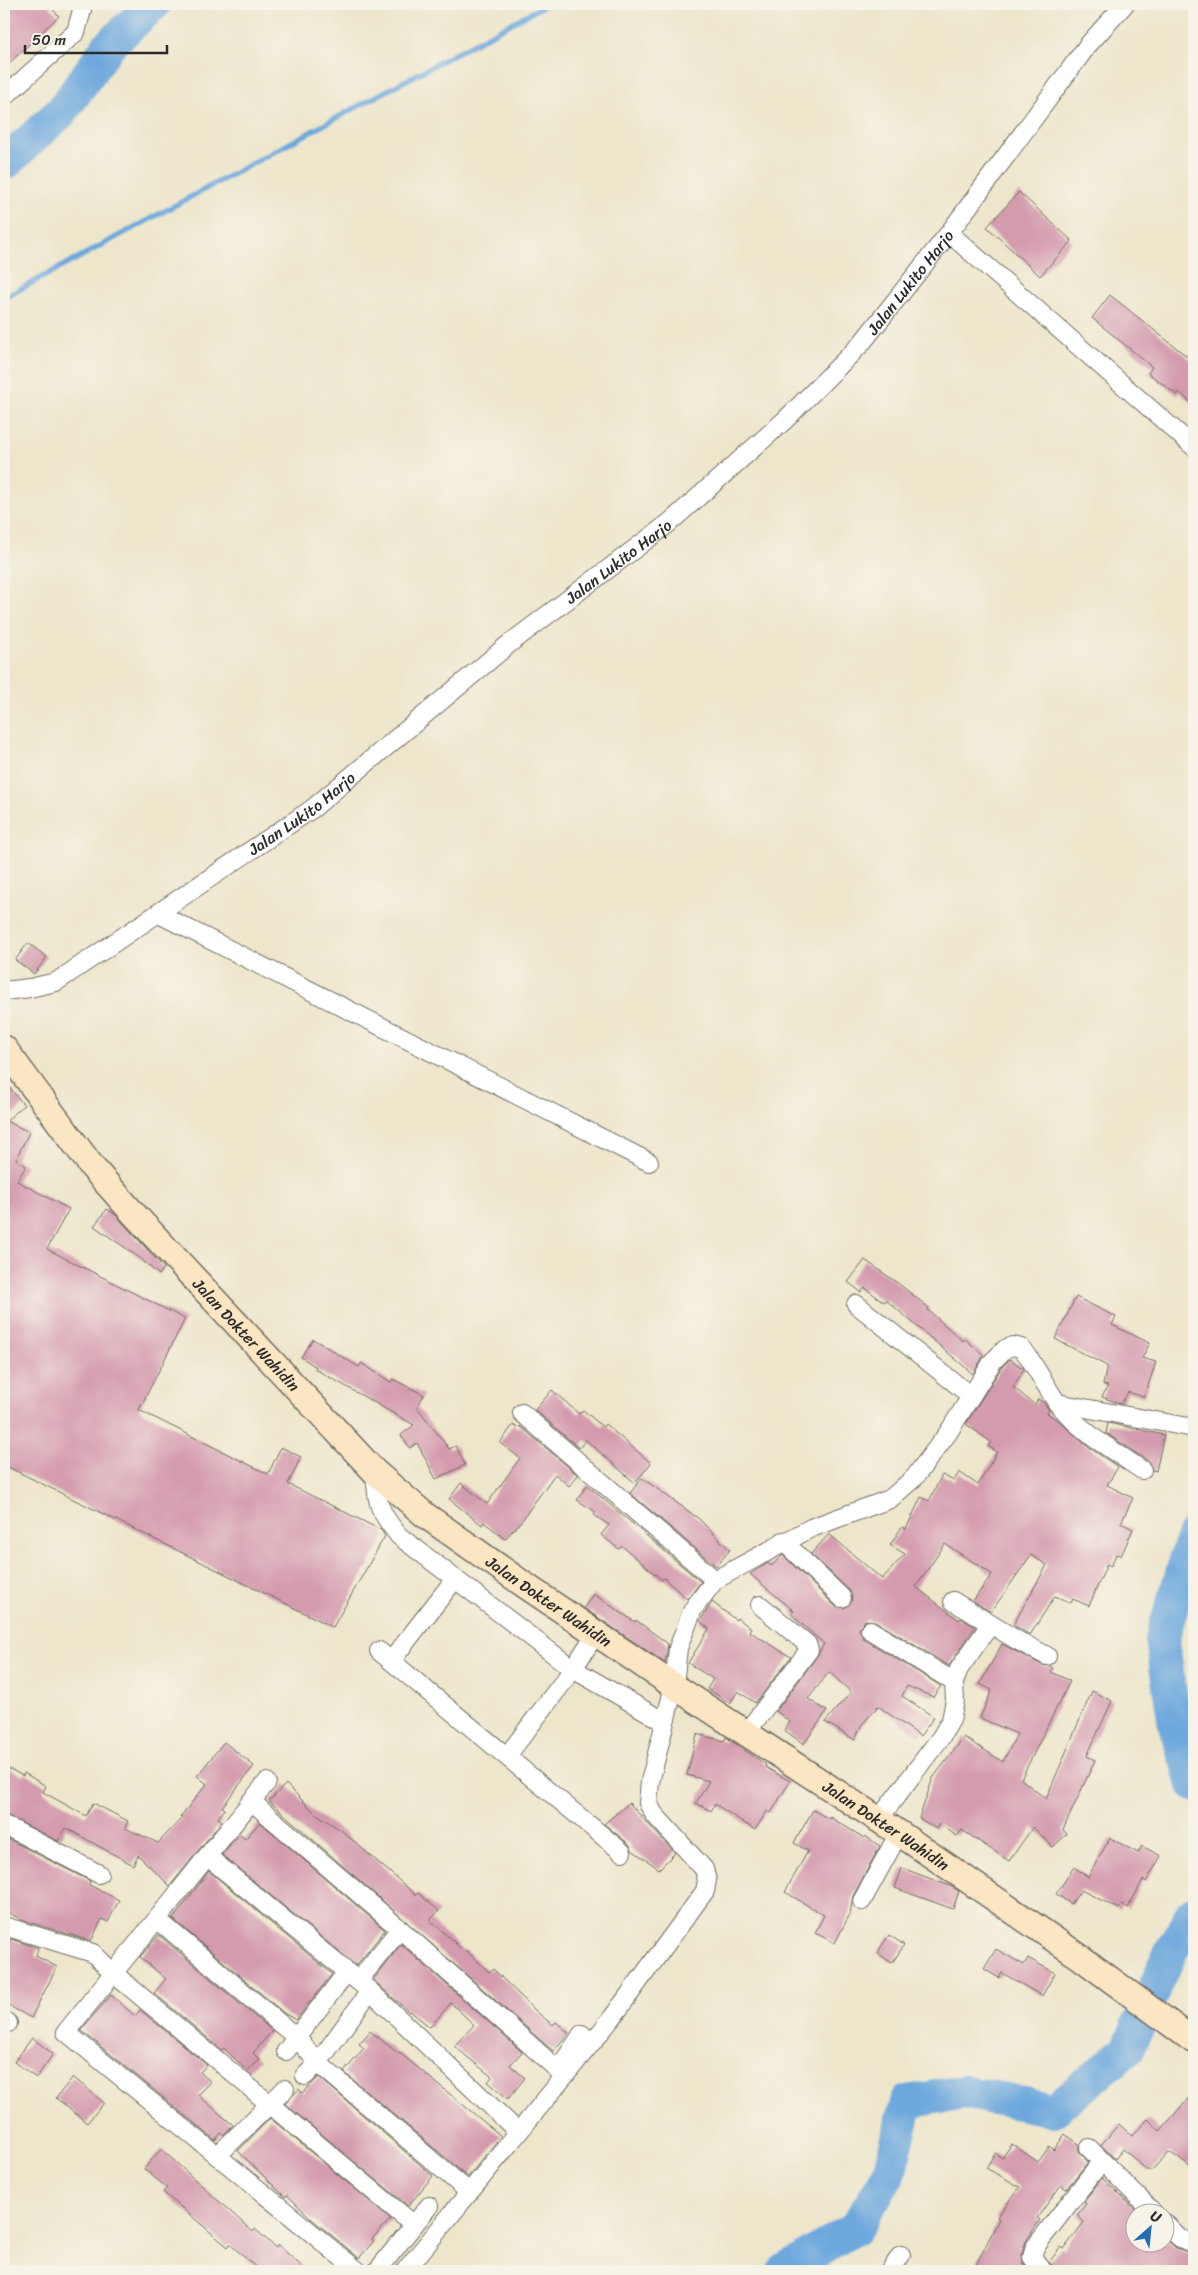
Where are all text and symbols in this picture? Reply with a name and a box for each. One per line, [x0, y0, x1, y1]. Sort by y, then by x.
scale bar [25, 22, 168, 54]
text: 50 m [32, 27, 67, 53]
street label: Jalan Lukito Harjo [859, 223, 962, 342]
street label: Jalan Lukito Harjo [558, 511, 679, 612]
street label: Jalan Lukito Harjo [241, 764, 362, 864]
street label: Jalan Dokter Wahidin [185, 1270, 307, 1399]
street label: Jalan Dokter Wahidin [479, 1547, 618, 1655]
street label: Jalan Dokter Wahidin [816, 1772, 956, 1879]
north arrow [1126, 2202, 1176, 2252]
text: U [1146, 2204, 1166, 2230]

